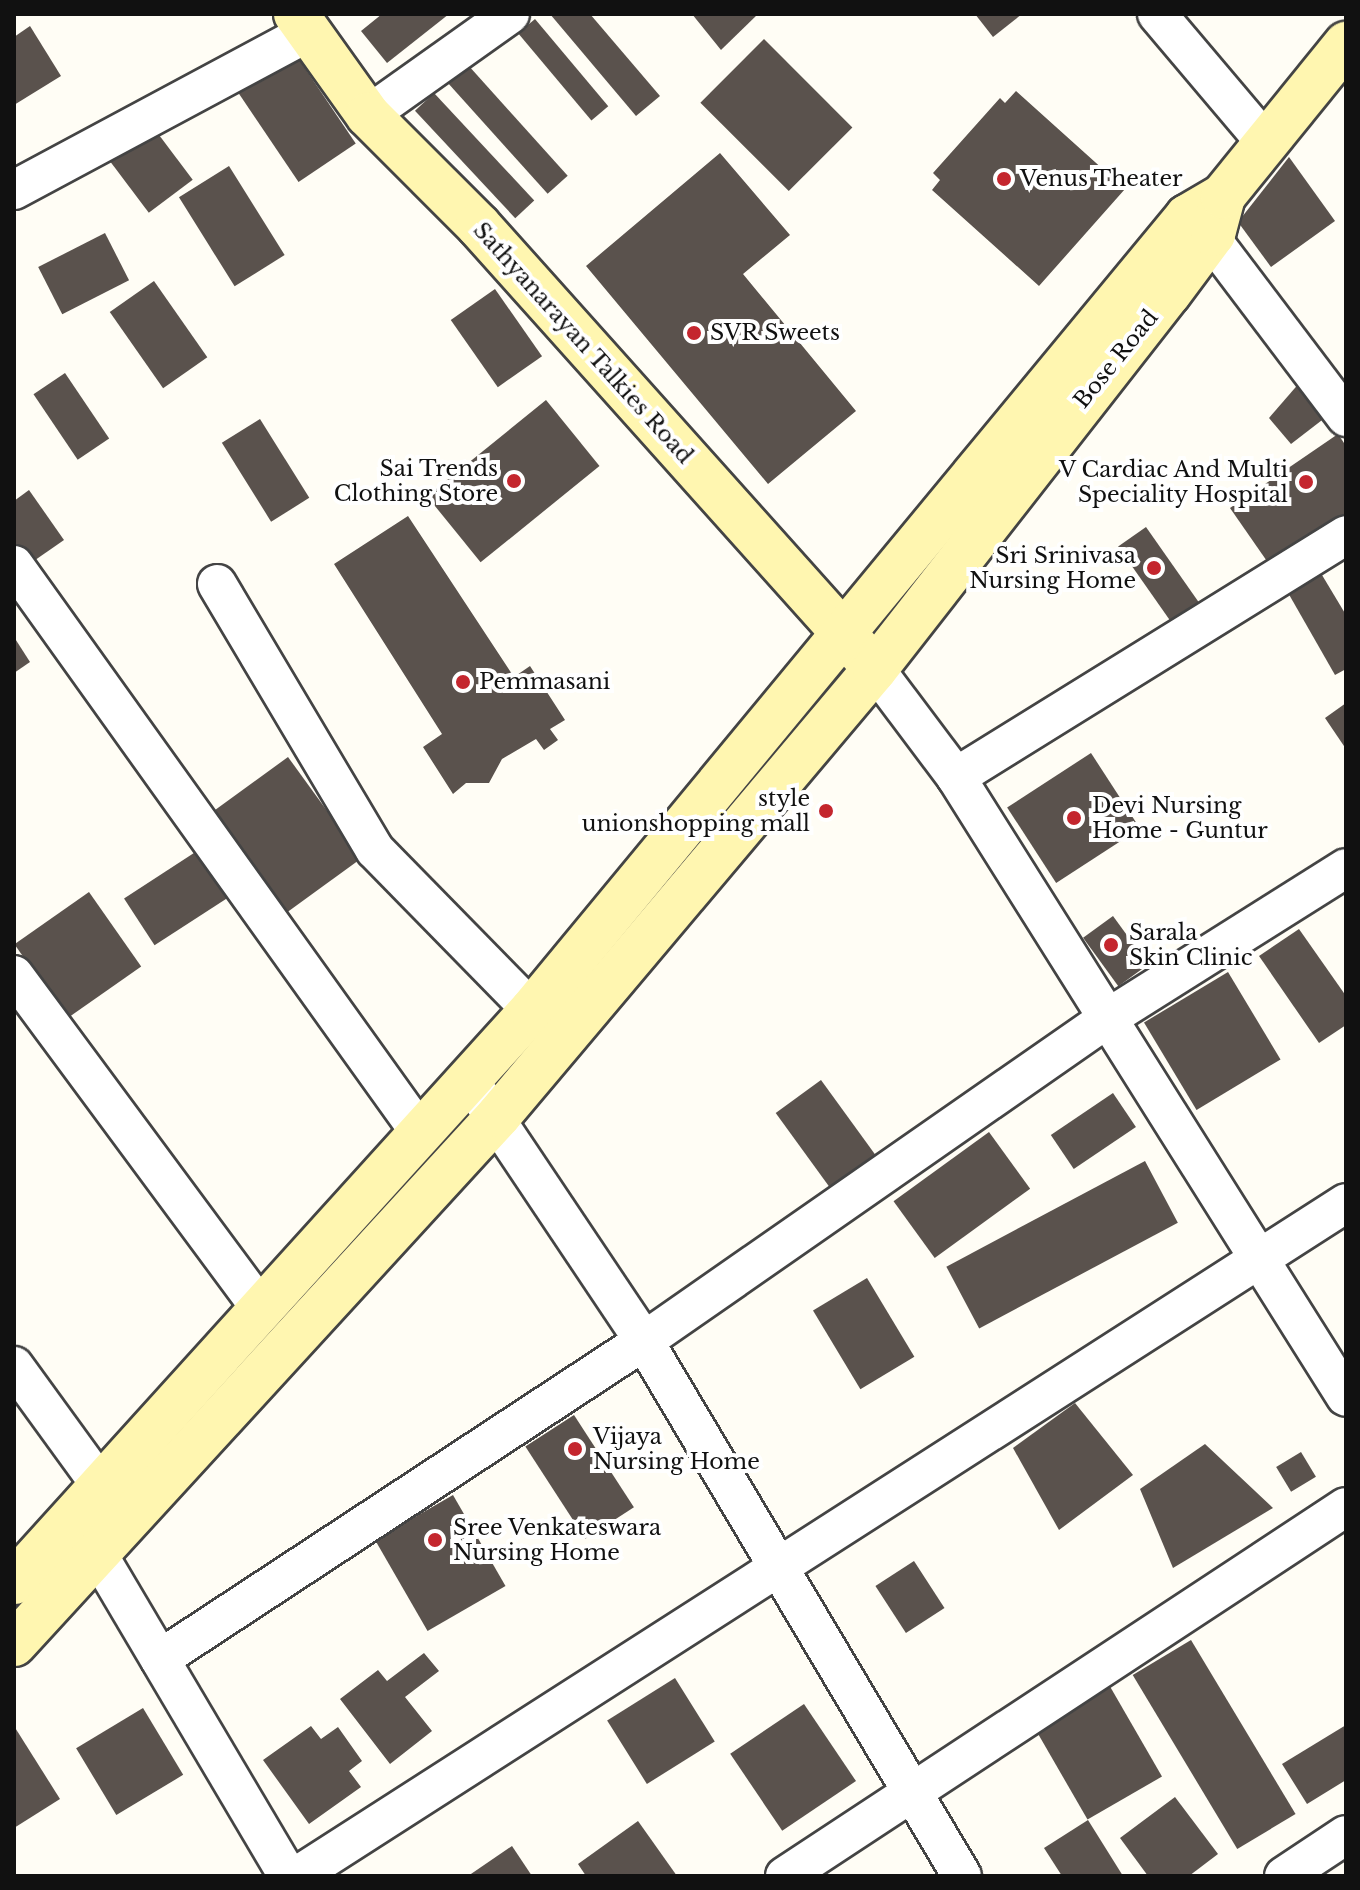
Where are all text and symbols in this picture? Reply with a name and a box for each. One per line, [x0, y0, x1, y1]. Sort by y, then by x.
place label: Venus Theater [1020, 166, 1183, 192]
marker: Venus Theater [995, 170, 1013, 188]
street label: Sathyanarayan Talkies Road [468, 217, 698, 469]
street label: Bose Road [1068, 305, 1164, 413]
place label: SVR Sweets [710, 320, 841, 346]
marker: SVR Sweets [685, 324, 703, 342]
place label: Sai Trends Clothing Store [334, 455, 498, 506]
place label: V Cardiac And Multi Speciality Hospital [1057, 456, 1288, 508]
marker: V Cardiac And Multi Speciality Hospital [1295, 471, 1317, 493]
marker: Sai Trends Clothing Store [505, 472, 523, 490]
place label: Sri Srinivasa Nursing Home [969, 542, 1136, 594]
marker: Sri Srinivasa Nursing Home [1143, 557, 1165, 579]
place label: Pemmasani [479, 669, 610, 695]
marker: Pemmasani [454, 673, 472, 691]
place label: style unionshopping mall [581, 785, 810, 836]
place label: Devi Nursing Home - Guntur [1092, 792, 1268, 844]
marker: style unionshopping mall [817, 802, 835, 820]
marker: Devi Nursing Home - Guntur [1063, 807, 1085, 829]
place label: Sarala Skin Clinic [1129, 919, 1252, 970]
marker: Sarala Skin Clinic [1100, 934, 1122, 956]
place label: Vijaya Nursing Home [593, 1423, 760, 1474]
marker: Vijaya Nursing Home [564, 1438, 586, 1460]
place label: Sree Venkateswara Nursing Home [453, 1514, 662, 1566]
marker: Sree Venkateswara Nursing Home [424, 1529, 446, 1551]

